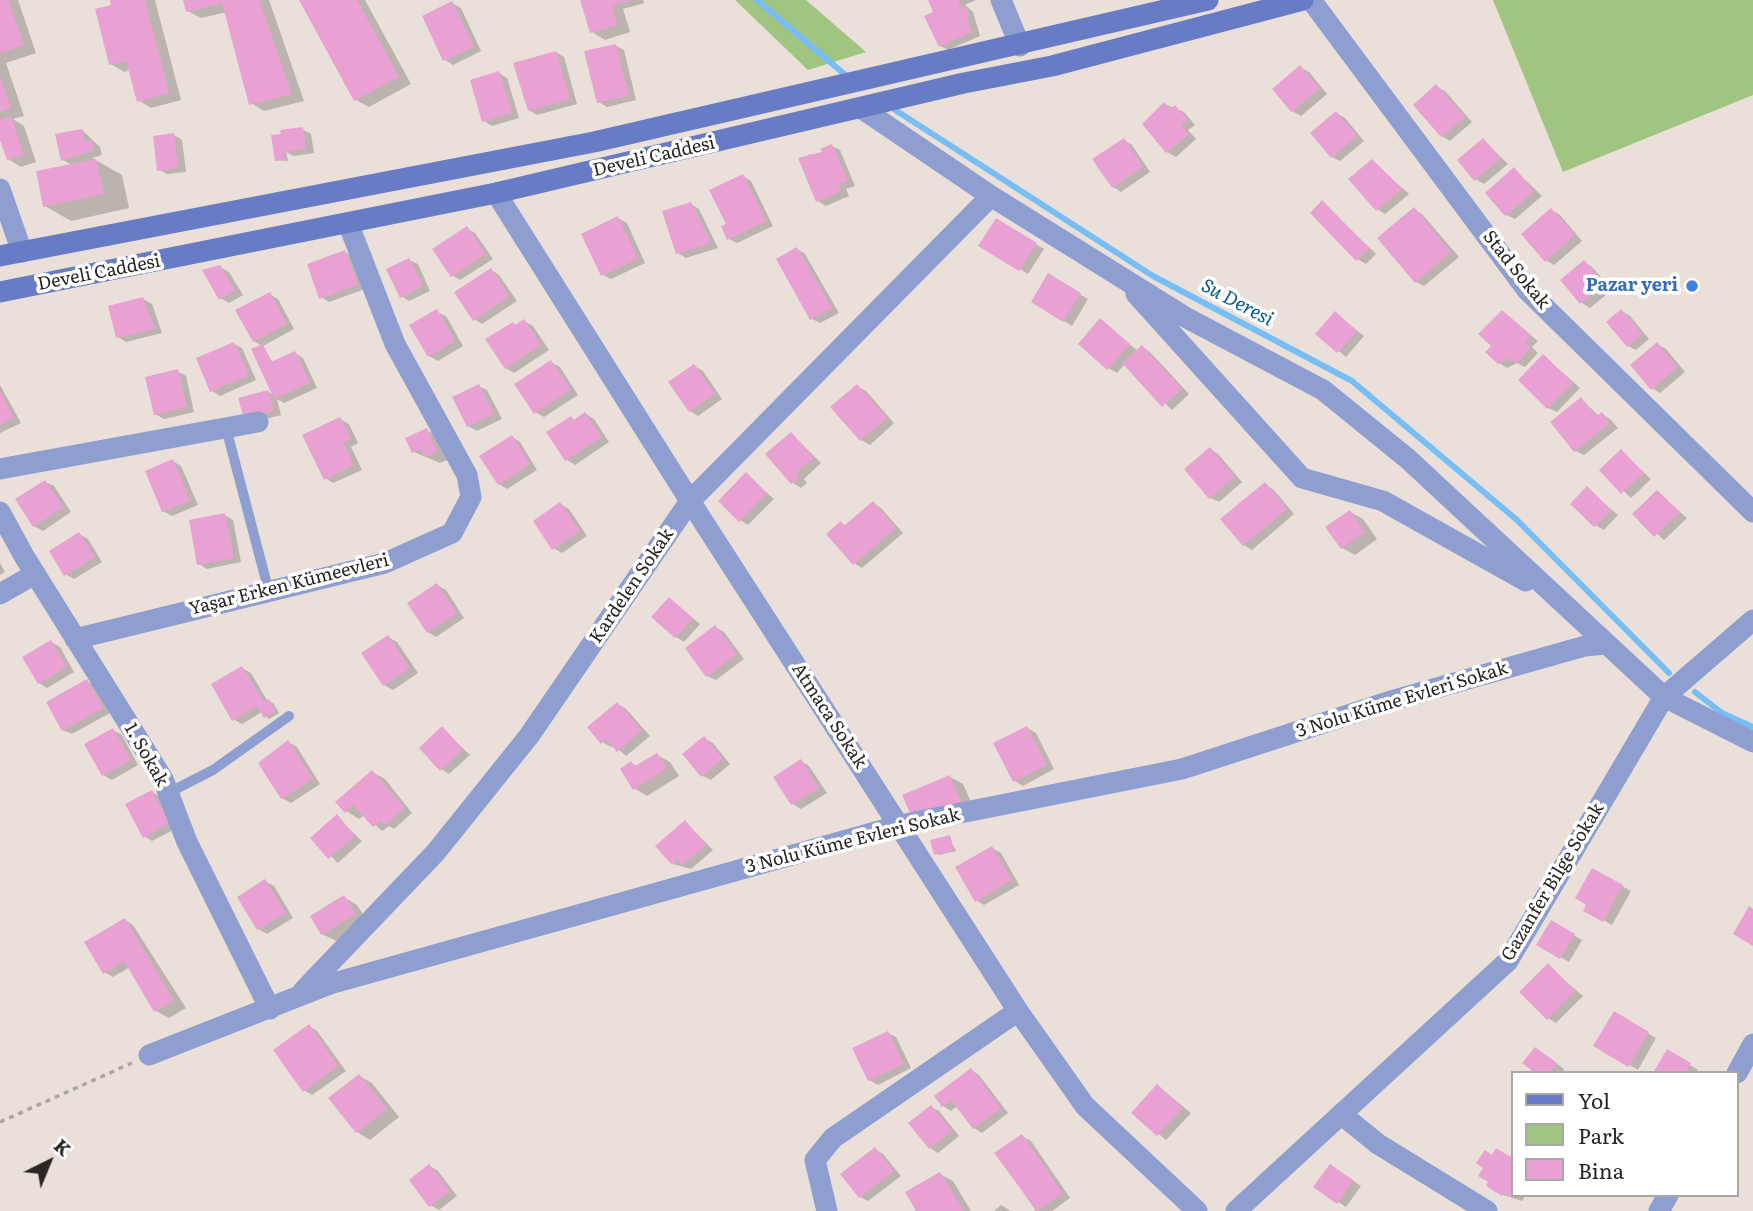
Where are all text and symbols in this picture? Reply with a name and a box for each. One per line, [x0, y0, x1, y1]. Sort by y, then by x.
street label: Develi Caddesi [591, 132, 717, 182]
street label: Stad Sokak [1478, 226, 1554, 314]
street label: Develi Caddesi [36, 251, 162, 295]
water label: Su Deresi [1197, 275, 1277, 331]
place label: Pazar yeri [1586, 275, 1678, 297]
marker: Pazar yeri [1684, 278, 1700, 294]
street label: Kardelen Sokak [586, 524, 678, 648]
street label: Yaşar Erken Kümeevleri [187, 550, 391, 620]
street label: 3 Nolu Küme Evleri Sokak [1294, 658, 1510, 742]
street label: Atmaca Sokak [787, 659, 871, 773]
street label: 1. Sokak [119, 719, 173, 791]
street label: Gazanfer Bilge Sokak [1497, 799, 1609, 965]
street label: 3 Nolu Küme Evleri Sokak [744, 804, 962, 878]
legend [1512, 1071, 1739, 1197]
text: Yol [1578, 1084, 1610, 1115]
text: Park [1578, 1119, 1624, 1150]
north arrow [14, 1127, 84, 1197]
text: K [48, 1131, 78, 1162]
text: Bina [1578, 1154, 1624, 1185]

